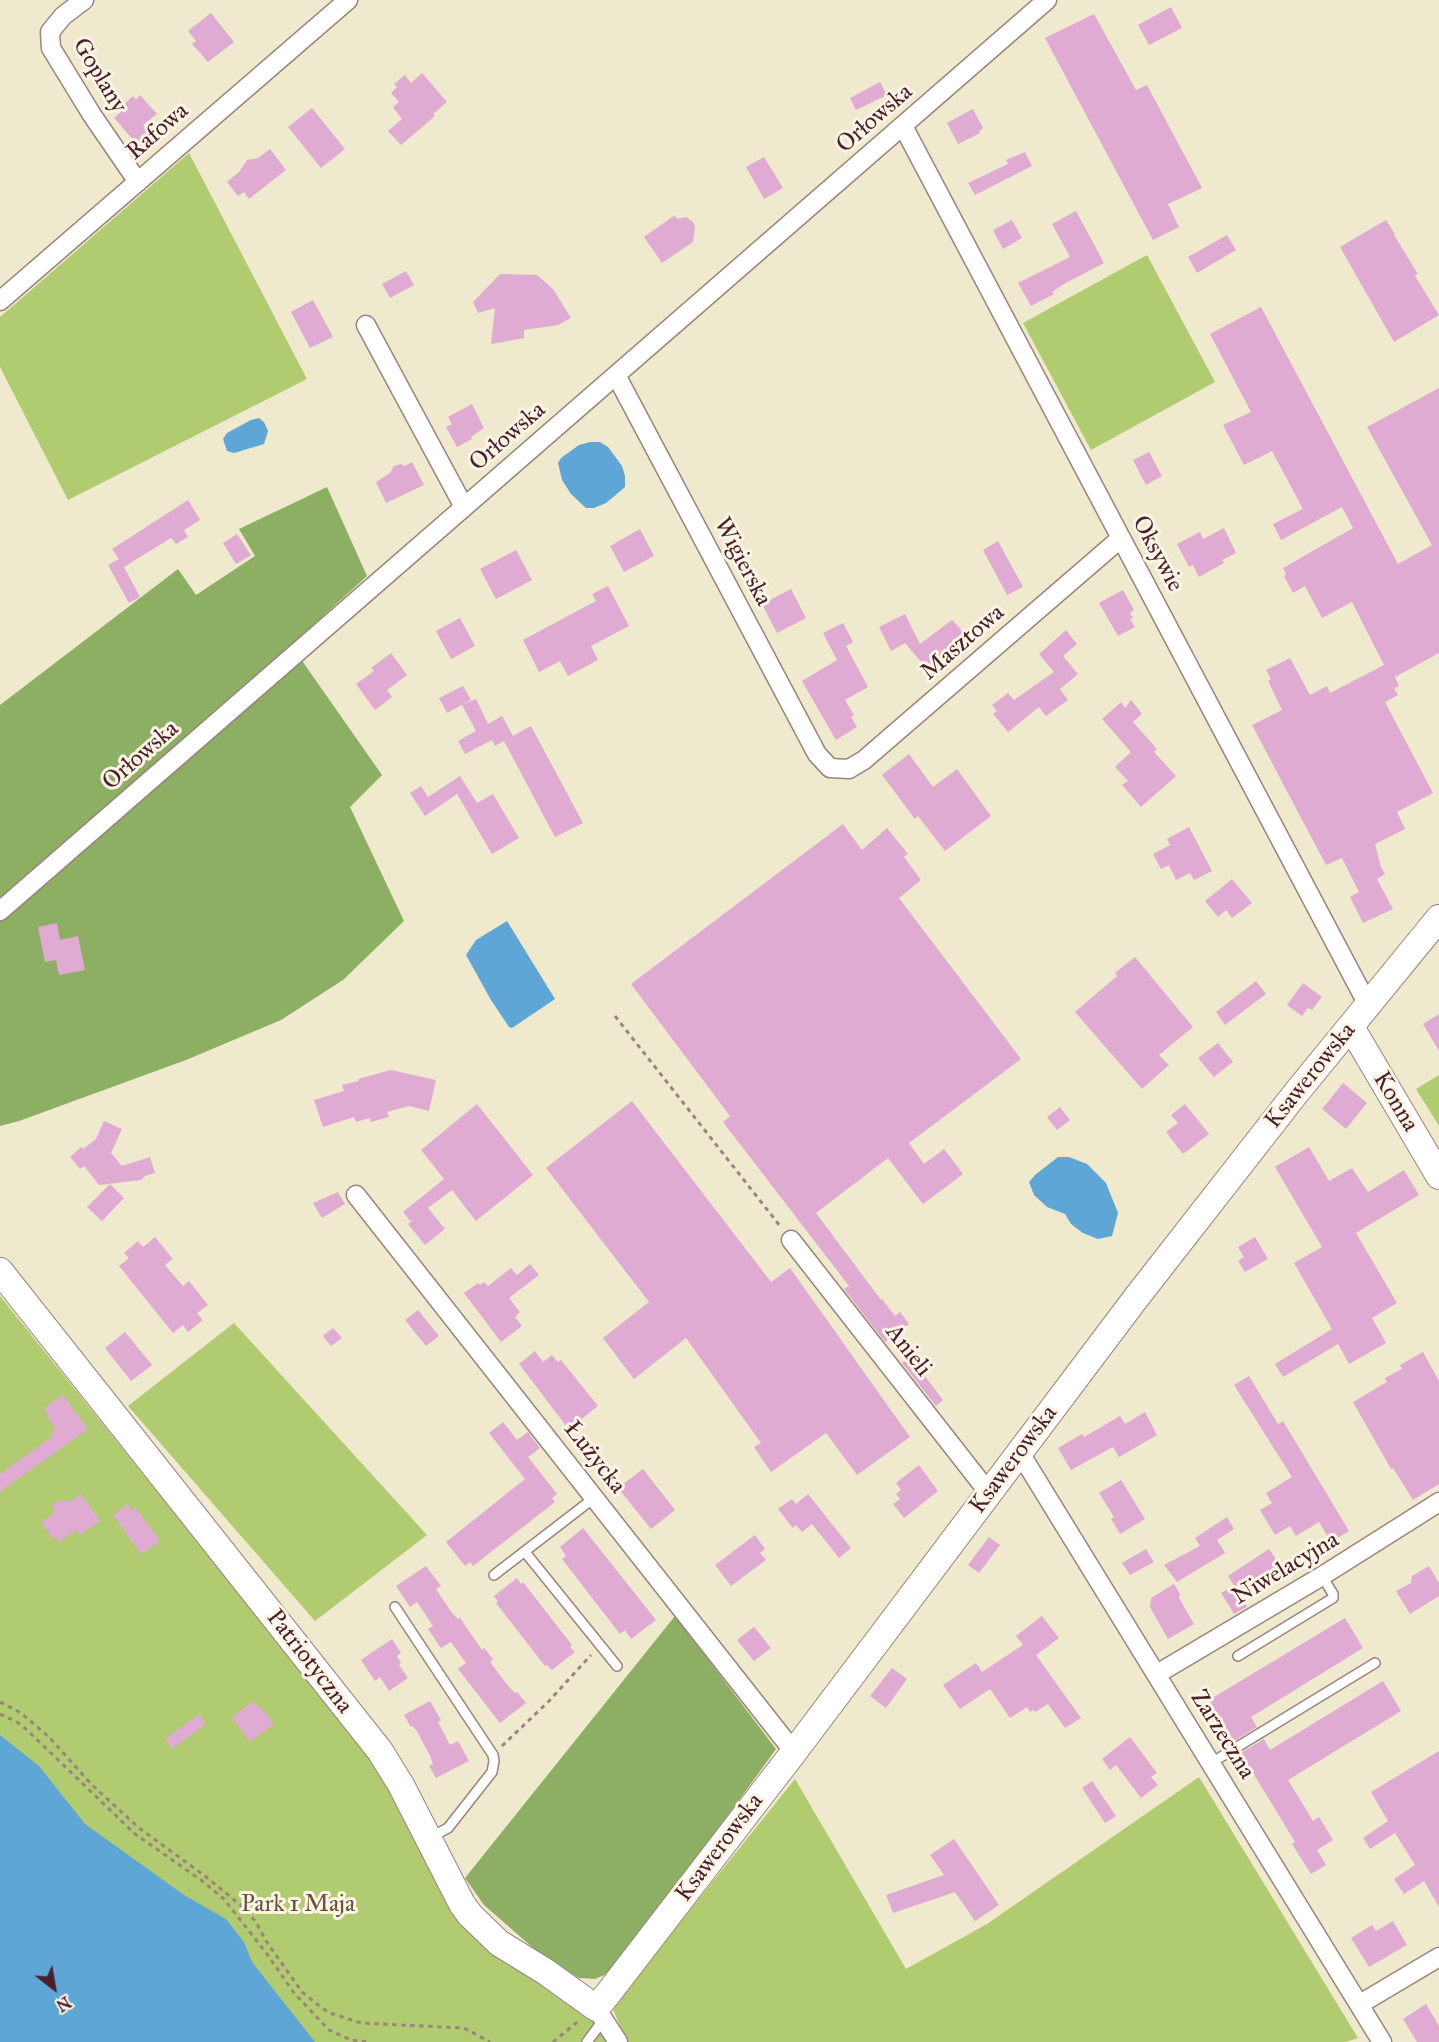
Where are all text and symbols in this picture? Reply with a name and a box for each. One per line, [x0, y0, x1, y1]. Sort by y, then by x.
street label: Goplany [66, 33, 132, 119]
street label: Orłowska [831, 78, 919, 160]
street label: Rafowa [121, 97, 195, 167]
street label: Orłowska [464, 396, 552, 478]
street label: Oksywie [1125, 511, 1189, 597]
street label: Wigierska [707, 513, 777, 611]
street label: Masztowa [915, 599, 1011, 687]
street label: Orłowska [97, 715, 185, 797]
street label: Ksawerowska [1260, 1017, 1362, 1135]
street label: Konna [1366, 1067, 1424, 1137]
street label: Anieli [879, 1319, 937, 1383]
street label: Ksawerowska [964, 1400, 1064, 1520]
street label: Łużycka [557, 1416, 631, 1500]
street label: Niwelacyjna [1228, 1526, 1344, 1612]
street label: Patriotyczna [260, 1604, 358, 1720]
street label: Zarzeczna [1183, 1685, 1261, 1785]
street label: Ksawerowska [670, 1788, 770, 1908]
park label: Park 1 Maja [241, 1891, 355, 1919]
north arrow [24, 1958, 84, 2018]
text: N [53, 1992, 74, 2015]

